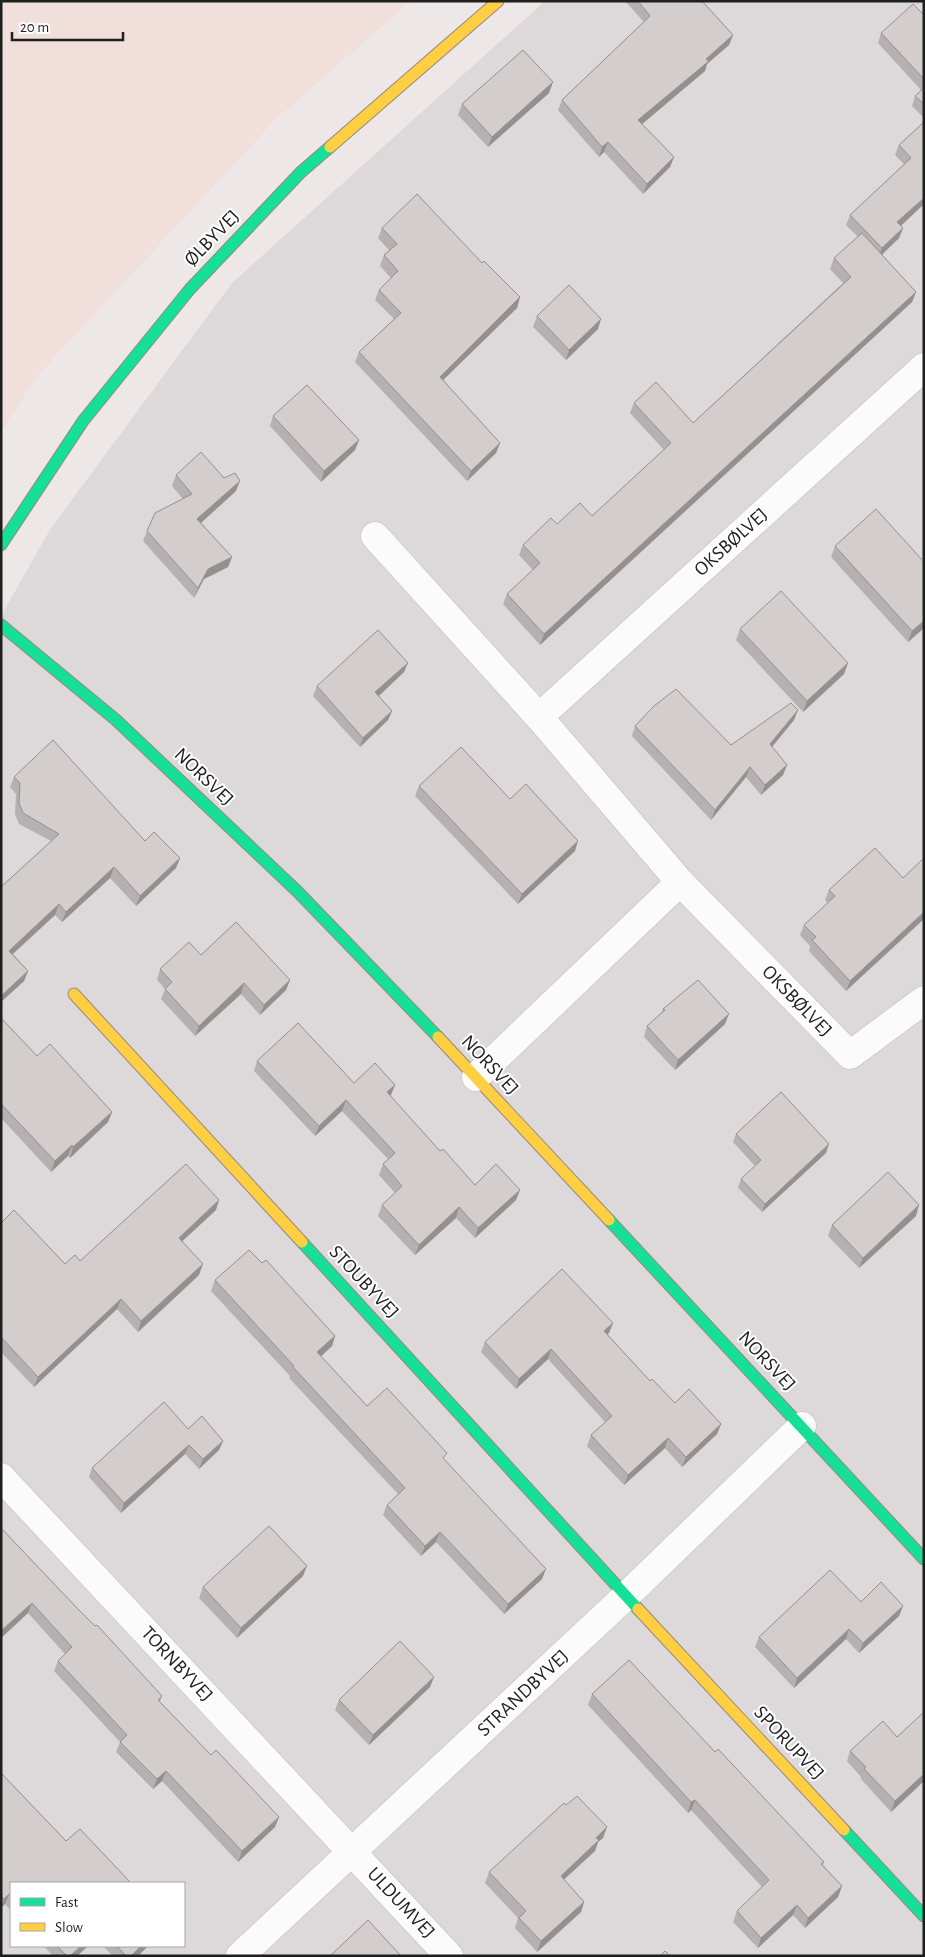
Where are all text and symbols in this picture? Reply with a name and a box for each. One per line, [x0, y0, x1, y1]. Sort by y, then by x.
scale bar [12, 10, 124, 42]
text: 20 m [20, 20, 49, 35]
street label: ØLBYVEJ [181, 206, 243, 270]
street label: OKSBØLVEJ [691, 504, 771, 580]
street label: NORSVEJ [171, 744, 237, 810]
street label: OKSBØLVEJ [758, 961, 836, 1041]
street label: NORSVEJ [458, 1031, 522, 1099]
street label: STOUBYVEJ [325, 1242, 403, 1322]
street label: NORSVEJ [735, 1327, 799, 1395]
street label: TORNBYVEJ [137, 1622, 217, 1706]
street label: STRANDBYVEJ [474, 1646, 572, 1740]
street label: SPORUPVEJ [750, 1702, 828, 1784]
street label: ULDUMVEJ [363, 1864, 439, 1942]
legend [10, 1882, 185, 1947]
text: Fast [55, 1895, 79, 1910]
text: Slow [55, 1920, 83, 1935]

